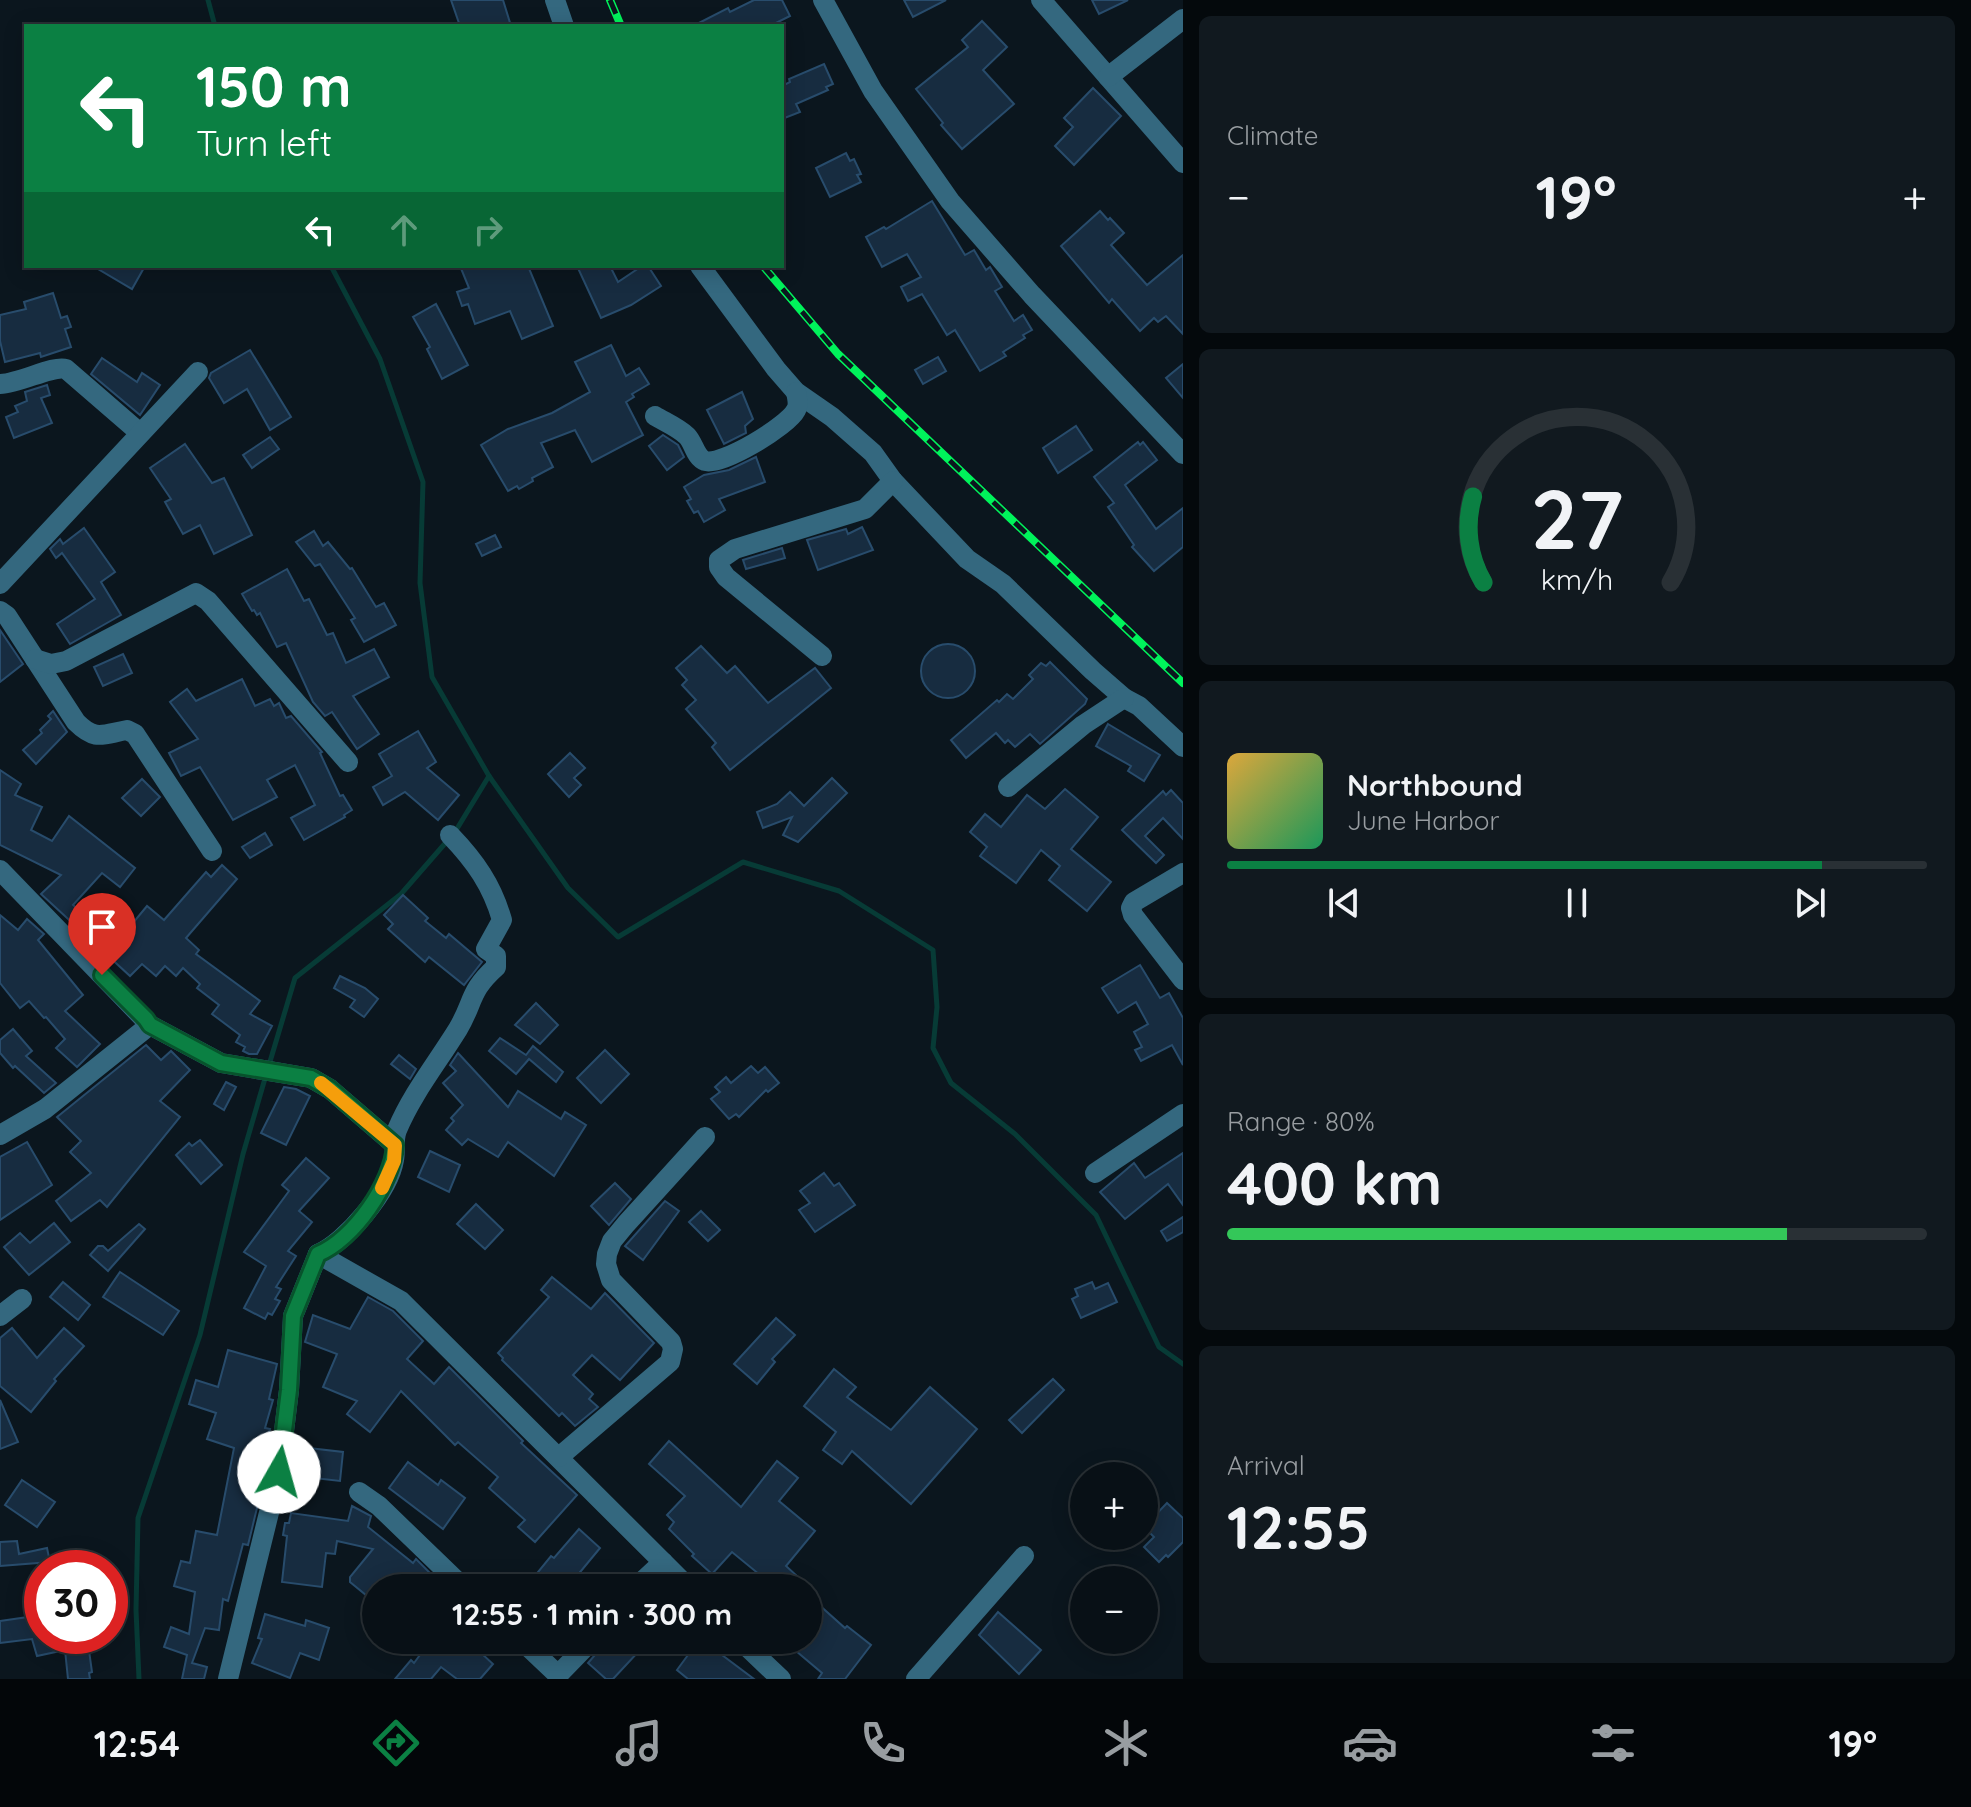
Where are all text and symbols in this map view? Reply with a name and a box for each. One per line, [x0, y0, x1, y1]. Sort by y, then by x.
text: 150 m [196, 51, 352, 121]
icon: left [64, 56, 168, 160]
text: Climate [1227, 119, 1318, 152]
text: Turn left [196, 120, 332, 165]
text: 19° [1536, 159, 1617, 234]
text: − [1227, 169, 1250, 224]
text: + [1902, 169, 1927, 224]
icon: left [298, 208, 342, 252]
icon: ahead [382, 208, 426, 252]
icon: right [466, 208, 510, 252]
text: 27 [1530, 465, 1624, 569]
text: km/h [1541, 561, 1613, 597]
text: Northbound [1347, 766, 1523, 804]
text: June Harbor [1347, 804, 1499, 837]
icon: previous [1322, 881, 1366, 925]
icon: pause [1555, 881, 1599, 925]
icon: next [1788, 881, 1832, 925]
pin [68, 893, 136, 975]
icon: arrive [80, 905, 124, 949]
text: Range · 80% [1227, 1105, 1375, 1138]
text: 400 km [1227, 1145, 1442, 1220]
position arrow [237, 1430, 321, 1514]
text: Arrival [1227, 1449, 1305, 1482]
map controls [1070, 1462, 1158, 1654]
button: + [1070, 1462, 1158, 1550]
text: 12:55 [1227, 1489, 1370, 1564]
speed limit sign: 30 [24, 1550, 128, 1654]
button: − [1070, 1566, 1158, 1654]
text: 12:55 · 1 min · 300 m [452, 1595, 732, 1633]
icon: directions [368, 1715, 424, 1771]
icon: music [611, 1715, 667, 1771]
icon: phone [855, 1715, 911, 1771]
icon: climate [1098, 1715, 1154, 1771]
icon: car [1342, 1715, 1398, 1771]
icon: filters [1585, 1715, 1641, 1771]
text: 12:54 [94, 1721, 180, 1766]
text: 19° [1829, 1721, 1877, 1766]

